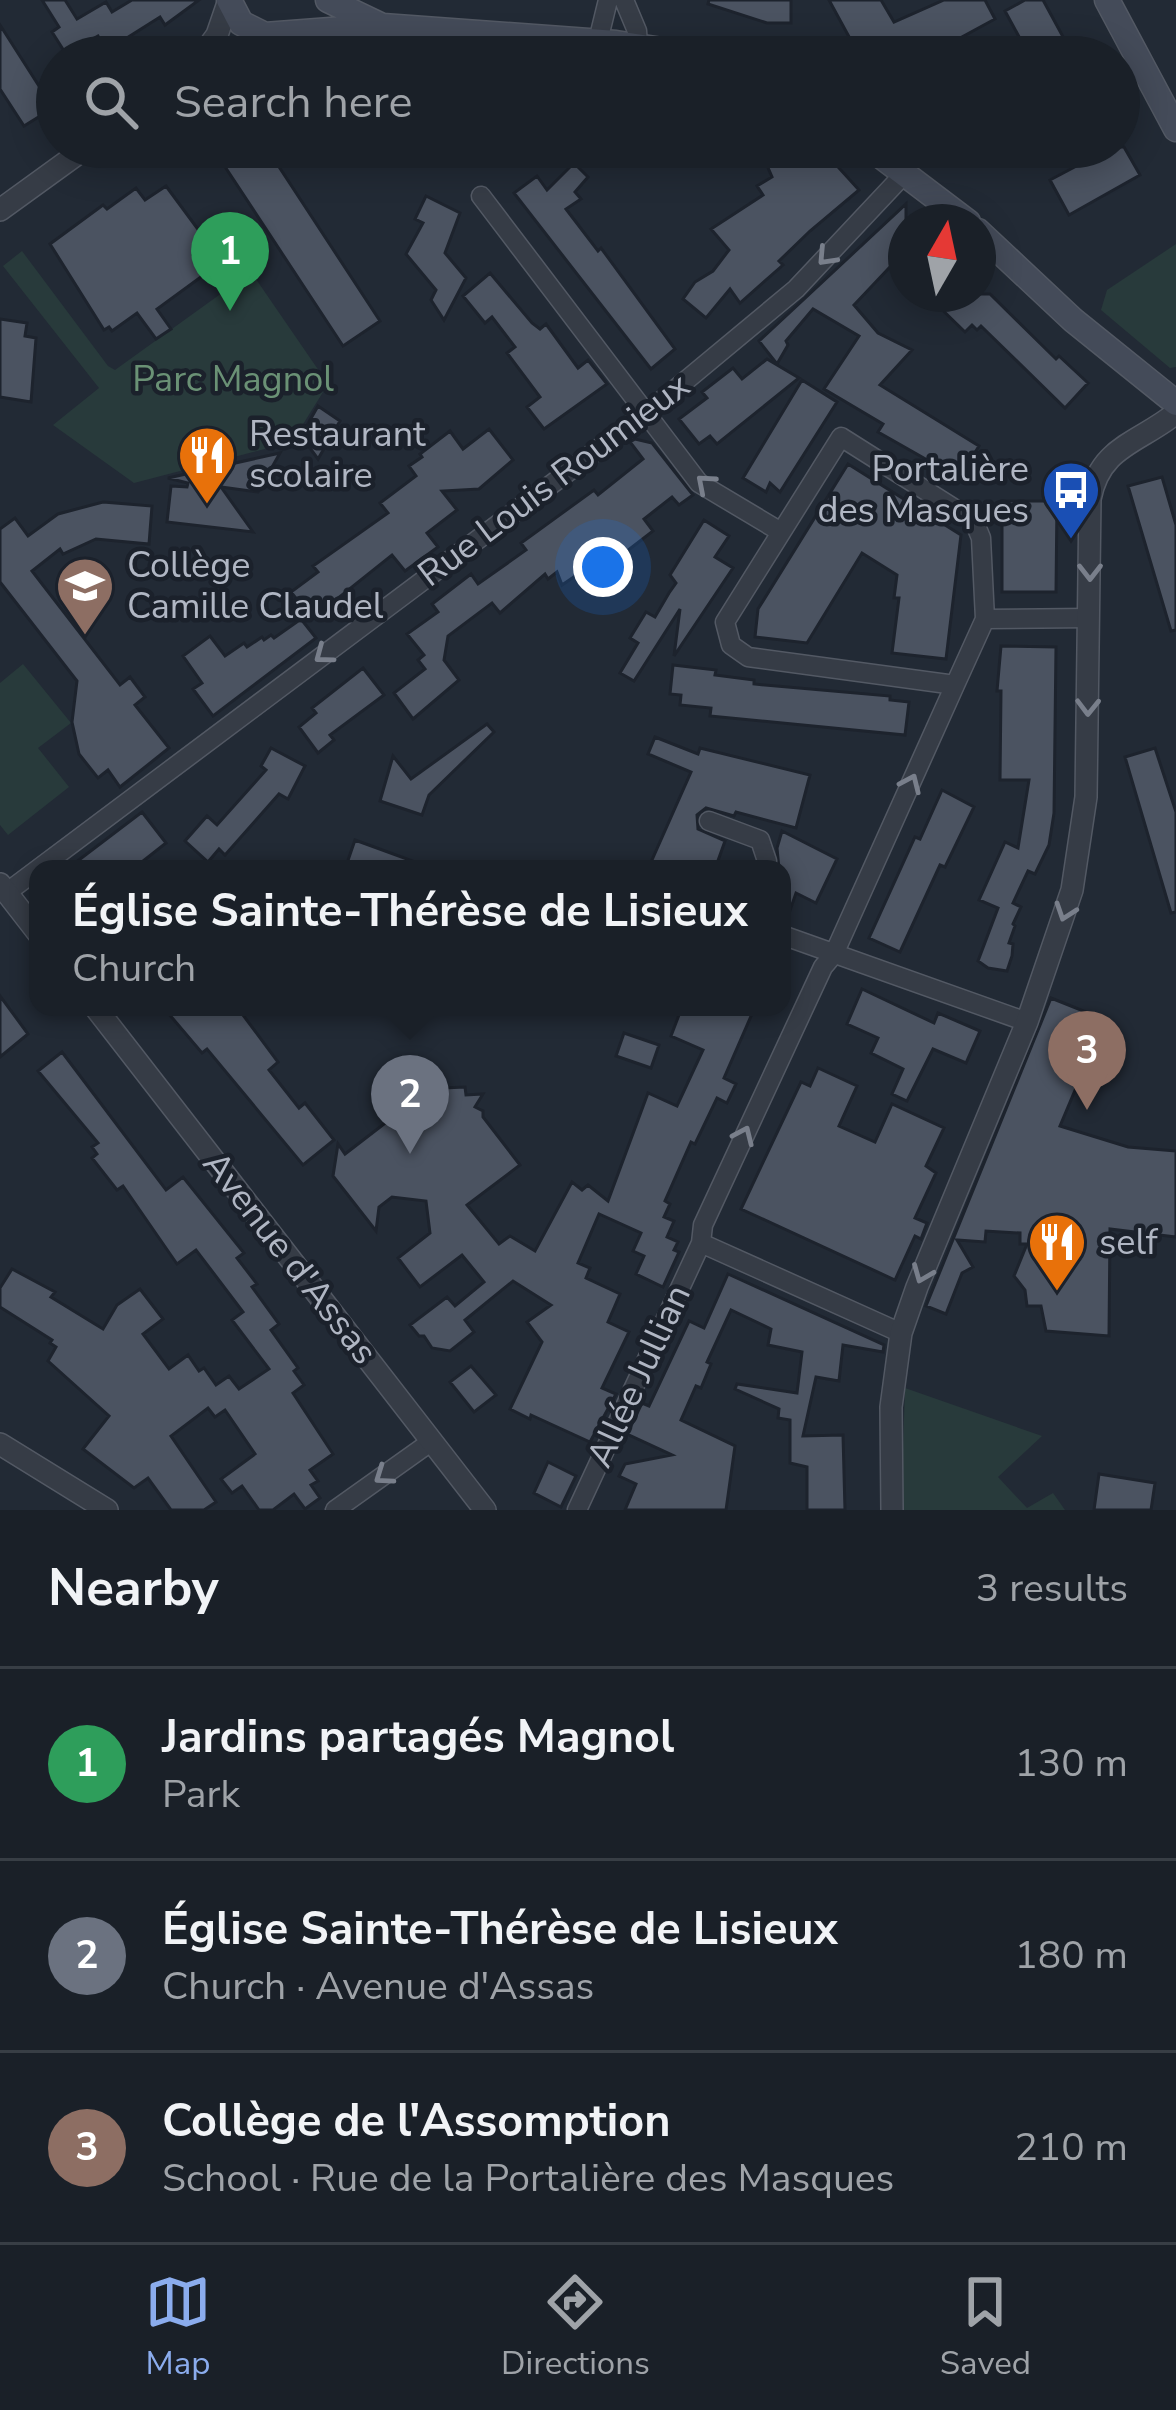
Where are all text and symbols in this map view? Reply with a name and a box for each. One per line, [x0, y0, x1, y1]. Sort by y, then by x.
search box [36, 36, 1140, 168]
icon: search [78, 69, 144, 135]
text: Search here [174, 72, 413, 133]
north arrow [888, 204, 996, 312]
pin: 1 [191, 212, 269, 311]
one-way arrow [819, 243, 840, 264]
park label: Parc Magnol [132, 355, 334, 404]
street label: Rue Louis Roumieux [408, 362, 700, 598]
place label: Restaurant scolaire [249, 410, 426, 500]
restaurant icon: Restaurant scolaire [176, 424, 238, 506]
place label: Portalière des Masques [817, 445, 1029, 535]
bus stop icon: Portalière des Masques [1040, 459, 1102, 541]
one-way arrow [696, 475, 718, 497]
your location [573, 537, 633, 597]
place label: Collège Camille Claudel [127, 541, 384, 631]
school or university icon: Collège Camille Claudel [54, 555, 116, 637]
one-way arrow [1077, 563, 1103, 582]
one-way arrow [315, 641, 337, 663]
one-way arrow [1075, 698, 1101, 717]
one-way arrow [896, 774, 920, 795]
popup [29, 860, 791, 1016]
text: Église Sainte-Thérèse de Lisieux [72, 881, 748, 942]
one-way arrow [1055, 900, 1079, 921]
text: Church [72, 942, 196, 995]
pin: 3 [1048, 1011, 1126, 1110]
pin: 2 [371, 1055, 449, 1154]
one-way arrow [730, 1126, 753, 1147]
street label: Avenue d'Assas [191, 1141, 389, 1375]
restaurant icon: self [1026, 1211, 1088, 1293]
place label: self [1099, 1218, 1159, 1267]
one-way arrow [912, 1263, 936, 1284]
street label: Allée Jullian [575, 1277, 703, 1475]
one-way arrow [375, 1462, 397, 1484]
text: Nearby [48, 1553, 219, 1623]
text: 3 results [976, 1562, 1128, 1615]
text: Jardins partagés Magnol [162, 1707, 674, 1768]
text: 1 [75, 1737, 99, 1790]
text: 130 m [1014, 1737, 1128, 1790]
text: Park [162, 1768, 240, 1821]
text: Église Sainte-Thérèse de Lisieux [162, 1899, 838, 1960]
text: 2 [75, 1929, 99, 1982]
text: 180 m [1014, 1929, 1128, 1982]
text: Church · Avenue d'Assas [162, 1960, 594, 2013]
text: Collège de l'Assomption [162, 2091, 670, 2152]
text: 3 [75, 2121, 99, 2174]
text: 210 m [1014, 2121, 1128, 2174]
text: School · Rue de la Portalière des Masques [162, 2152, 894, 2205]
tab: Map [145, 2269, 211, 2386]
tab: Directions [501, 2269, 650, 2386]
tab: Saved [940, 2269, 1031, 2386]

